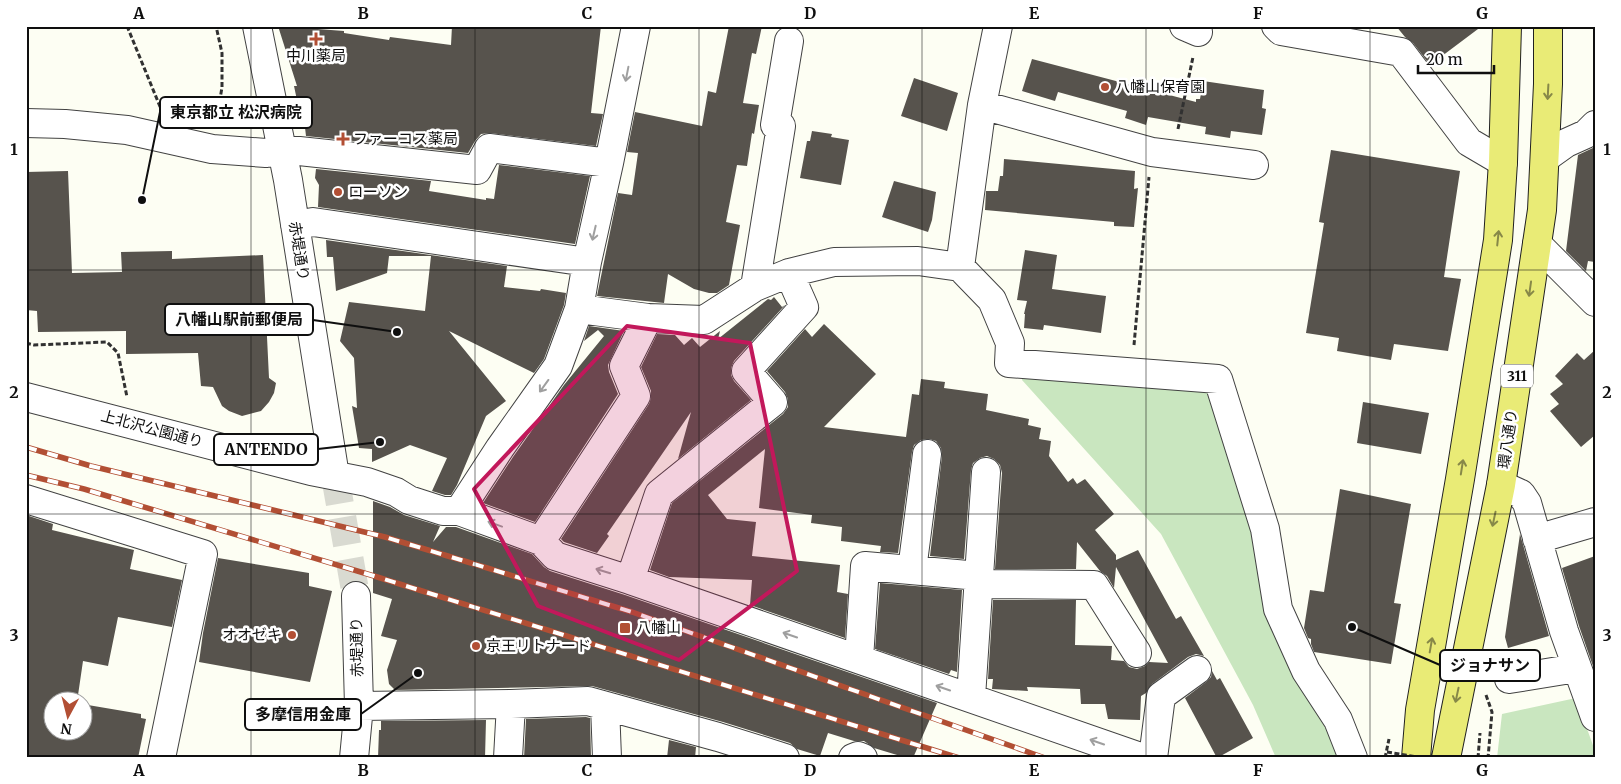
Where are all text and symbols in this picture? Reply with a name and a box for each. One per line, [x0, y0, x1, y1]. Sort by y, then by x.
text: A [132, 3, 145, 23]
text: B [357, 3, 369, 23]
text: C [582, 3, 592, 23]
text: D [804, 3, 816, 23]
text: E [1029, 3, 1040, 23]
text: F [1253, 3, 1263, 23]
text: G [1476, 3, 1488, 23]
marker: 中川薬局 [310, 33, 322, 45]
scale bar [1418, 42, 1495, 74]
place label: 中川薬局 [286, 46, 346, 65]
text: 20 m [1426, 50, 1463, 69]
one-way arrow [622, 66, 631, 82]
place label: 八幡山保育園 [1115, 77, 1205, 96]
marker: 八幡山保育園 [1099, 81, 1111, 93]
one-way arrow [1543, 84, 1552, 100]
callout: 東京都立 松沢病院 [160, 97, 312, 128]
text: 東京都立 松沢病院 [170, 102, 302, 122]
place label: ファーコス薬局 [353, 129, 458, 148]
marker: ファーコス薬局 [337, 133, 349, 145]
text: 1 [10, 139, 18, 159]
text: 1 [1603, 139, 1611, 159]
place label: ローソン [348, 182, 408, 201]
marker: ローソン [332, 186, 344, 198]
street label: 赤堤通り [285, 220, 314, 282]
one-way arrow [588, 225, 598, 241]
one-way arrow [1493, 230, 1503, 246]
one-way arrow [1525, 281, 1535, 297]
callout: 八幡山駅前郵便局 [165, 304, 313, 335]
text: 八幡山駅前郵便局 [175, 309, 303, 329]
road number: 311 [1501, 364, 1533, 388]
one-way arrow [539, 379, 549, 393]
text: 2 [9, 382, 19, 402]
text: 2 [1602, 382, 1612, 402]
street label: 上北沢公園通り [99, 406, 205, 451]
street label: 環八通り [1494, 408, 1521, 470]
callout: ANTENDO [214, 434, 318, 465]
text: ANTENDO [223, 439, 308, 459]
one-way arrow [1457, 460, 1467, 476]
one-way arrow [1489, 510, 1498, 526]
one-way arrow [488, 519, 503, 528]
one-way arrow [595, 566, 611, 575]
street label: 赤堤通り [346, 617, 367, 677]
place label: 八幡山 [636, 618, 681, 637]
marker: 八幡山 [618, 621, 632, 635]
text: 3 [9, 625, 19, 645]
place label: オオゼキ [222, 625, 282, 644]
text: 3 [1602, 625, 1612, 645]
marker: オオゼキ [286, 629, 298, 641]
one-way arrow [782, 630, 798, 639]
place label: 京王リトナード [486, 636, 591, 655]
one-way arrow [1427, 637, 1437, 653]
marker: 京王リトナード [470, 640, 482, 652]
callout: ジョナサン [1440, 650, 1540, 681]
text: ジョナサン [1450, 655, 1530, 675]
one-way arrow [936, 683, 951, 692]
one-way arrow [1452, 686, 1462, 702]
north arrow [42, 692, 92, 742]
callout: 多摩信用金庫 [245, 699, 361, 730]
text: 多摩信用金庫 [255, 704, 351, 724]
text: N [60, 719, 73, 739]
one-way arrow [1089, 736, 1105, 746]
text: A [132, 760, 145, 780]
text: B [357, 760, 369, 780]
text: C [582, 760, 592, 780]
text: D [804, 760, 816, 780]
text: E [1029, 760, 1040, 780]
text: F [1253, 760, 1263, 780]
text: G [1476, 760, 1488, 780]

